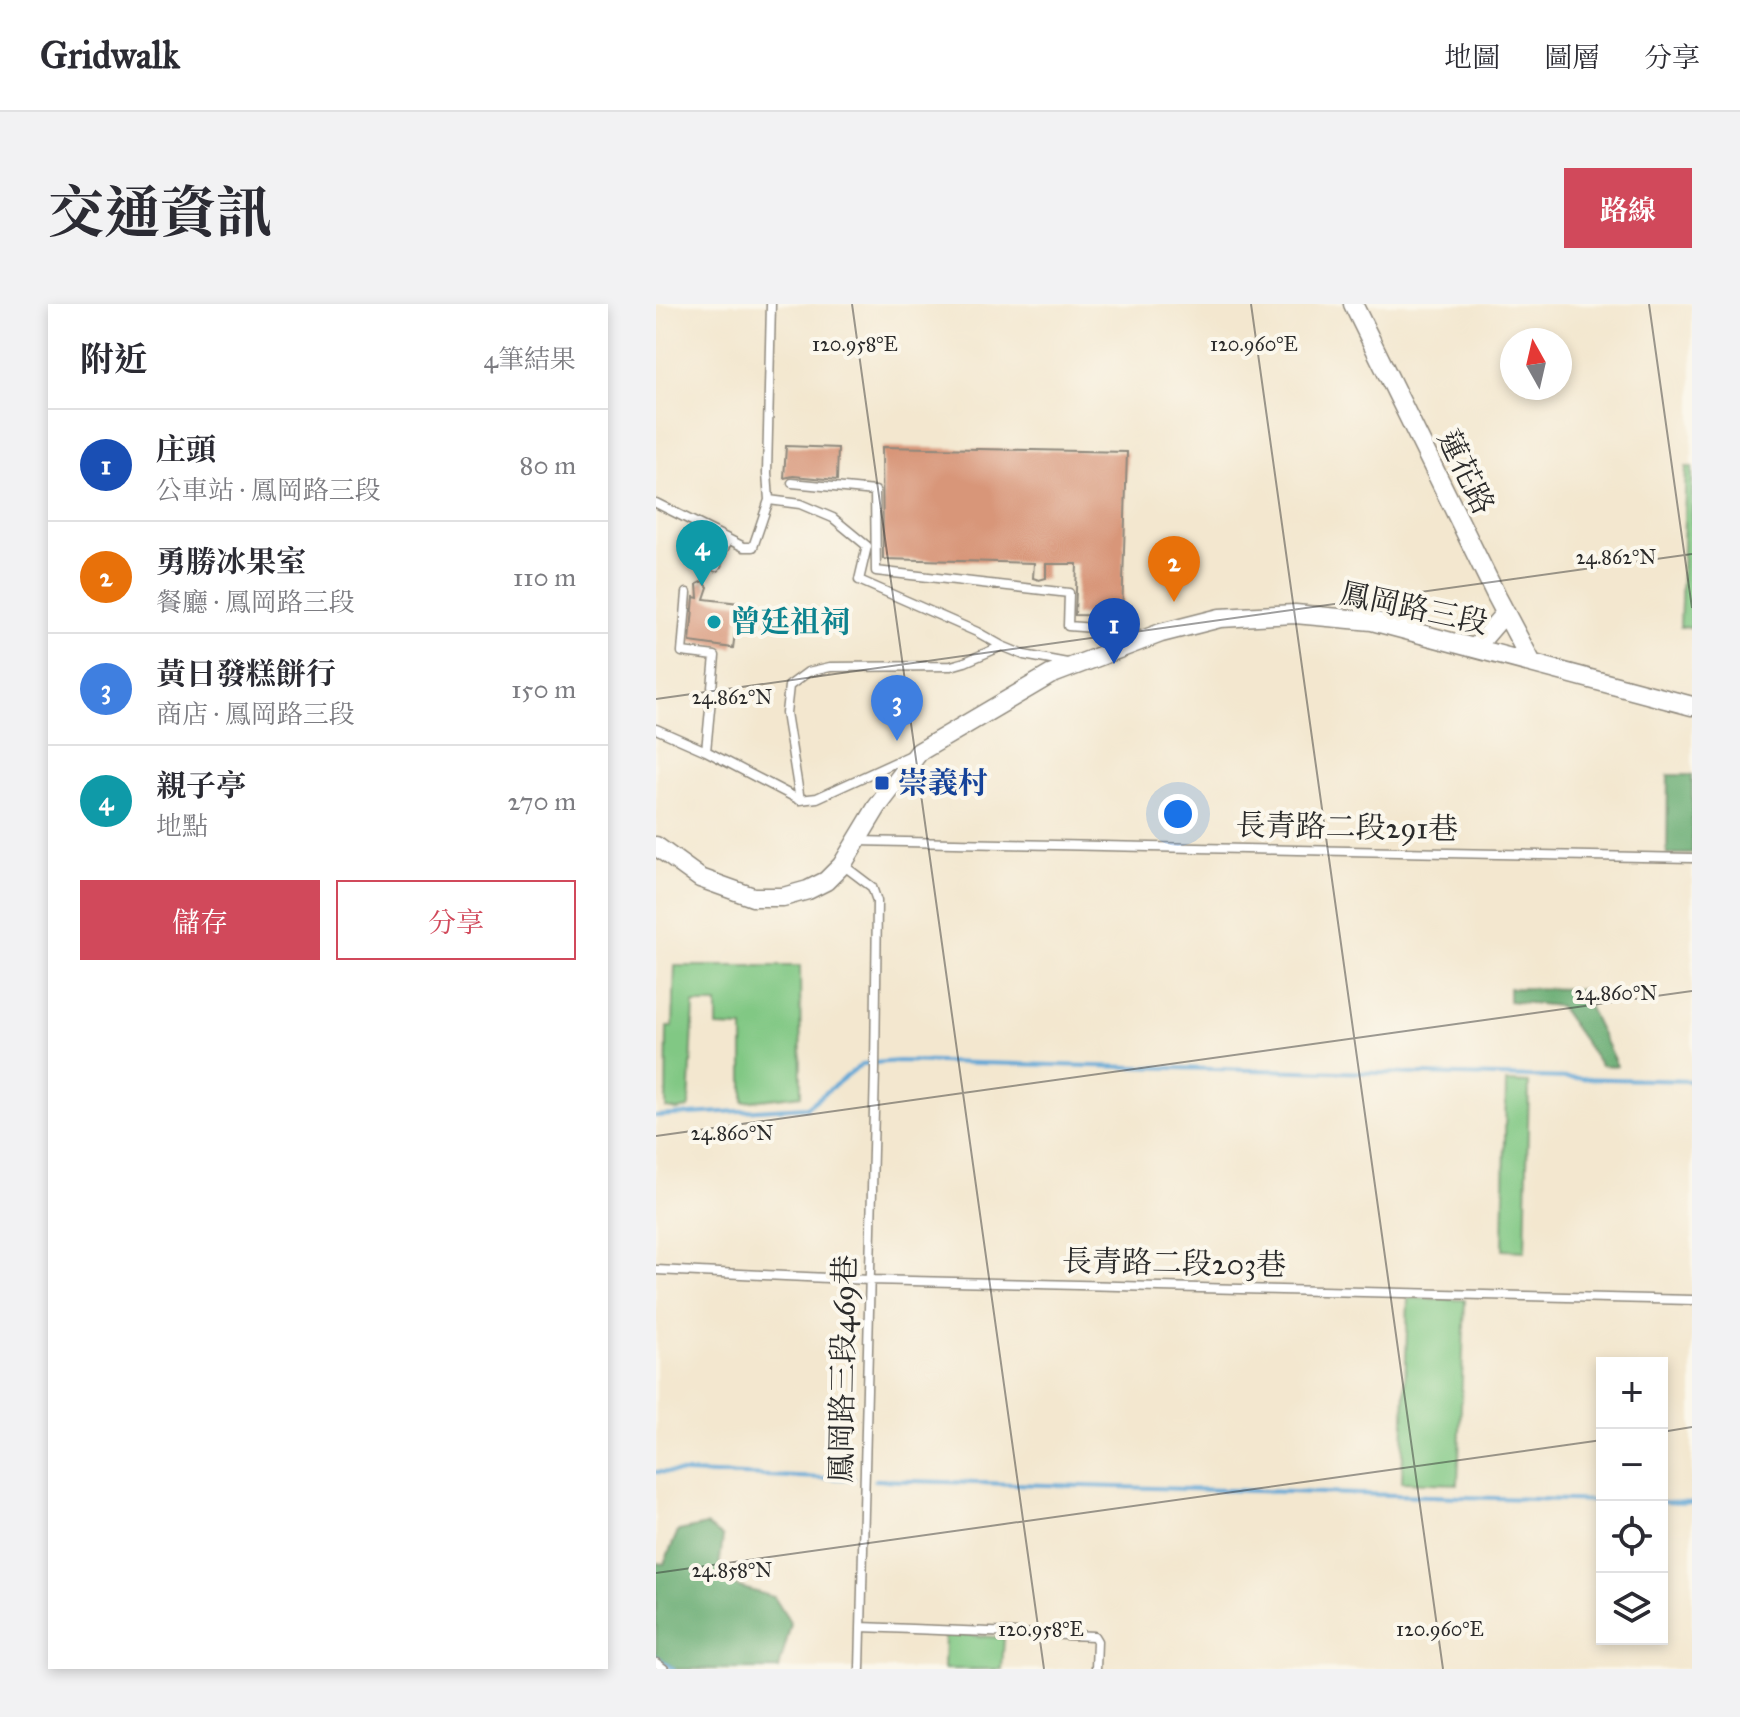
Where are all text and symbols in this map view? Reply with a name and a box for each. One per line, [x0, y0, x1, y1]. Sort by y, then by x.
text: Gridwalk [40, 32, 180, 78]
text: 地圖 [1444, 40, 1500, 75]
text: 圖層 [1544, 40, 1600, 75]
text: 分享 [1644, 40, 1700, 75]
button: 路線 [1564, 168, 1692, 248]
text: 交通資訊 [48, 179, 272, 247]
north arrow [1500, 328, 1572, 400]
text: 120.958°E [812, 332, 898, 356]
text: 120.960°E [1210, 332, 1298, 356]
text: 附近 [80, 339, 148, 380]
text: 4筆結果 [484, 343, 576, 375]
street label: 蓮花路 [1430, 424, 1502, 520]
text: 庄頭 [156, 432, 216, 468]
text: 1 [101, 449, 111, 481]
text: 80 m [520, 449, 576, 481]
text: 公車站 · 鳳岡路三段 [156, 474, 381, 506]
pin: 4 [676, 520, 728, 586]
pin: 2 [1148, 536, 1200, 602]
text: 勇勝冰果室 [156, 544, 306, 580]
text: 24.862°N [1576, 545, 1656, 569]
text: 2 [100, 561, 112, 593]
text: 110 m [513, 561, 576, 593]
street label: 鳳岡路三段 [1337, 575, 1491, 641]
text: 餐廳 · 鳳岡路三段 [156, 586, 355, 618]
pin: 1 [1088, 598, 1140, 664]
place label: 曾廷祖祠 [730, 604, 850, 640]
marker: 曾廷祖祠 [705, 613, 723, 631]
text: 黃日發糕餅行 [156, 656, 336, 692]
text: 3 [101, 673, 111, 705]
text: 150 m [511, 673, 576, 705]
pin: 3 [871, 675, 923, 741]
text: 24.862°N [692, 685, 772, 709]
text: 商店 · 鳳岡路三段 [156, 698, 355, 730]
place label: 崇義村 [898, 765, 988, 801]
text: 親子亭 [156, 768, 246, 804]
marker: 崇義村 [873, 774, 891, 792]
text: 4 [99, 785, 113, 817]
text: 270 m [507, 785, 576, 817]
your location [1158, 794, 1198, 834]
street label: 長青路二段291巷 [1235, 807, 1459, 848]
text: 地點 [156, 810, 208, 842]
button: 儲存 [80, 880, 320, 960]
button: 分享 [336, 880, 576, 960]
text: 24.860°N [1575, 981, 1657, 1005]
text: 24.860°N [691, 1121, 773, 1145]
street label: 長青路二段203巷 [1062, 1243, 1286, 1283]
street label: 鳳岡路三段469巷 [823, 1255, 864, 1483]
map controls [1596, 1357, 1668, 1645]
button: + [1596, 1357, 1668, 1429]
button: − [1596, 1429, 1668, 1501]
button: locate [1596, 1501, 1668, 1573]
text: 24.858°N [692, 1558, 772, 1582]
button: layers [1596, 1573, 1668, 1645]
text: 120.958°E [998, 1617, 1084, 1641]
text: 120.960°E [1396, 1617, 1484, 1641]

